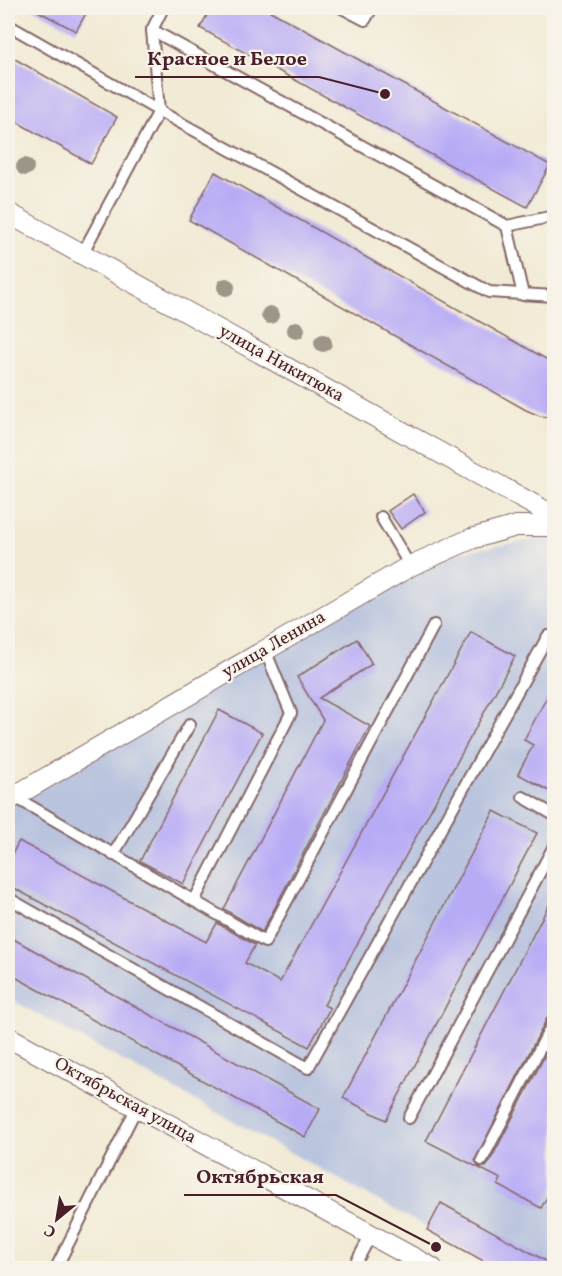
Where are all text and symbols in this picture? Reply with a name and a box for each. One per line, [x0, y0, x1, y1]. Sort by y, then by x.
callout: Красное и Белое [135, 39, 319, 77]
text: Красное и Белое [147, 46, 307, 74]
street label: улица Никитюка [214, 319, 348, 409]
street label: улица Ленина [217, 605, 331, 685]
street label: Октябрьская улица [49, 1052, 201, 1150]
callout: Октябрьская [184, 1157, 336, 1195]
text: Октябрьская [196, 1164, 324, 1192]
north arrow [27, 1189, 87, 1249]
text: С [41, 1218, 60, 1242]

